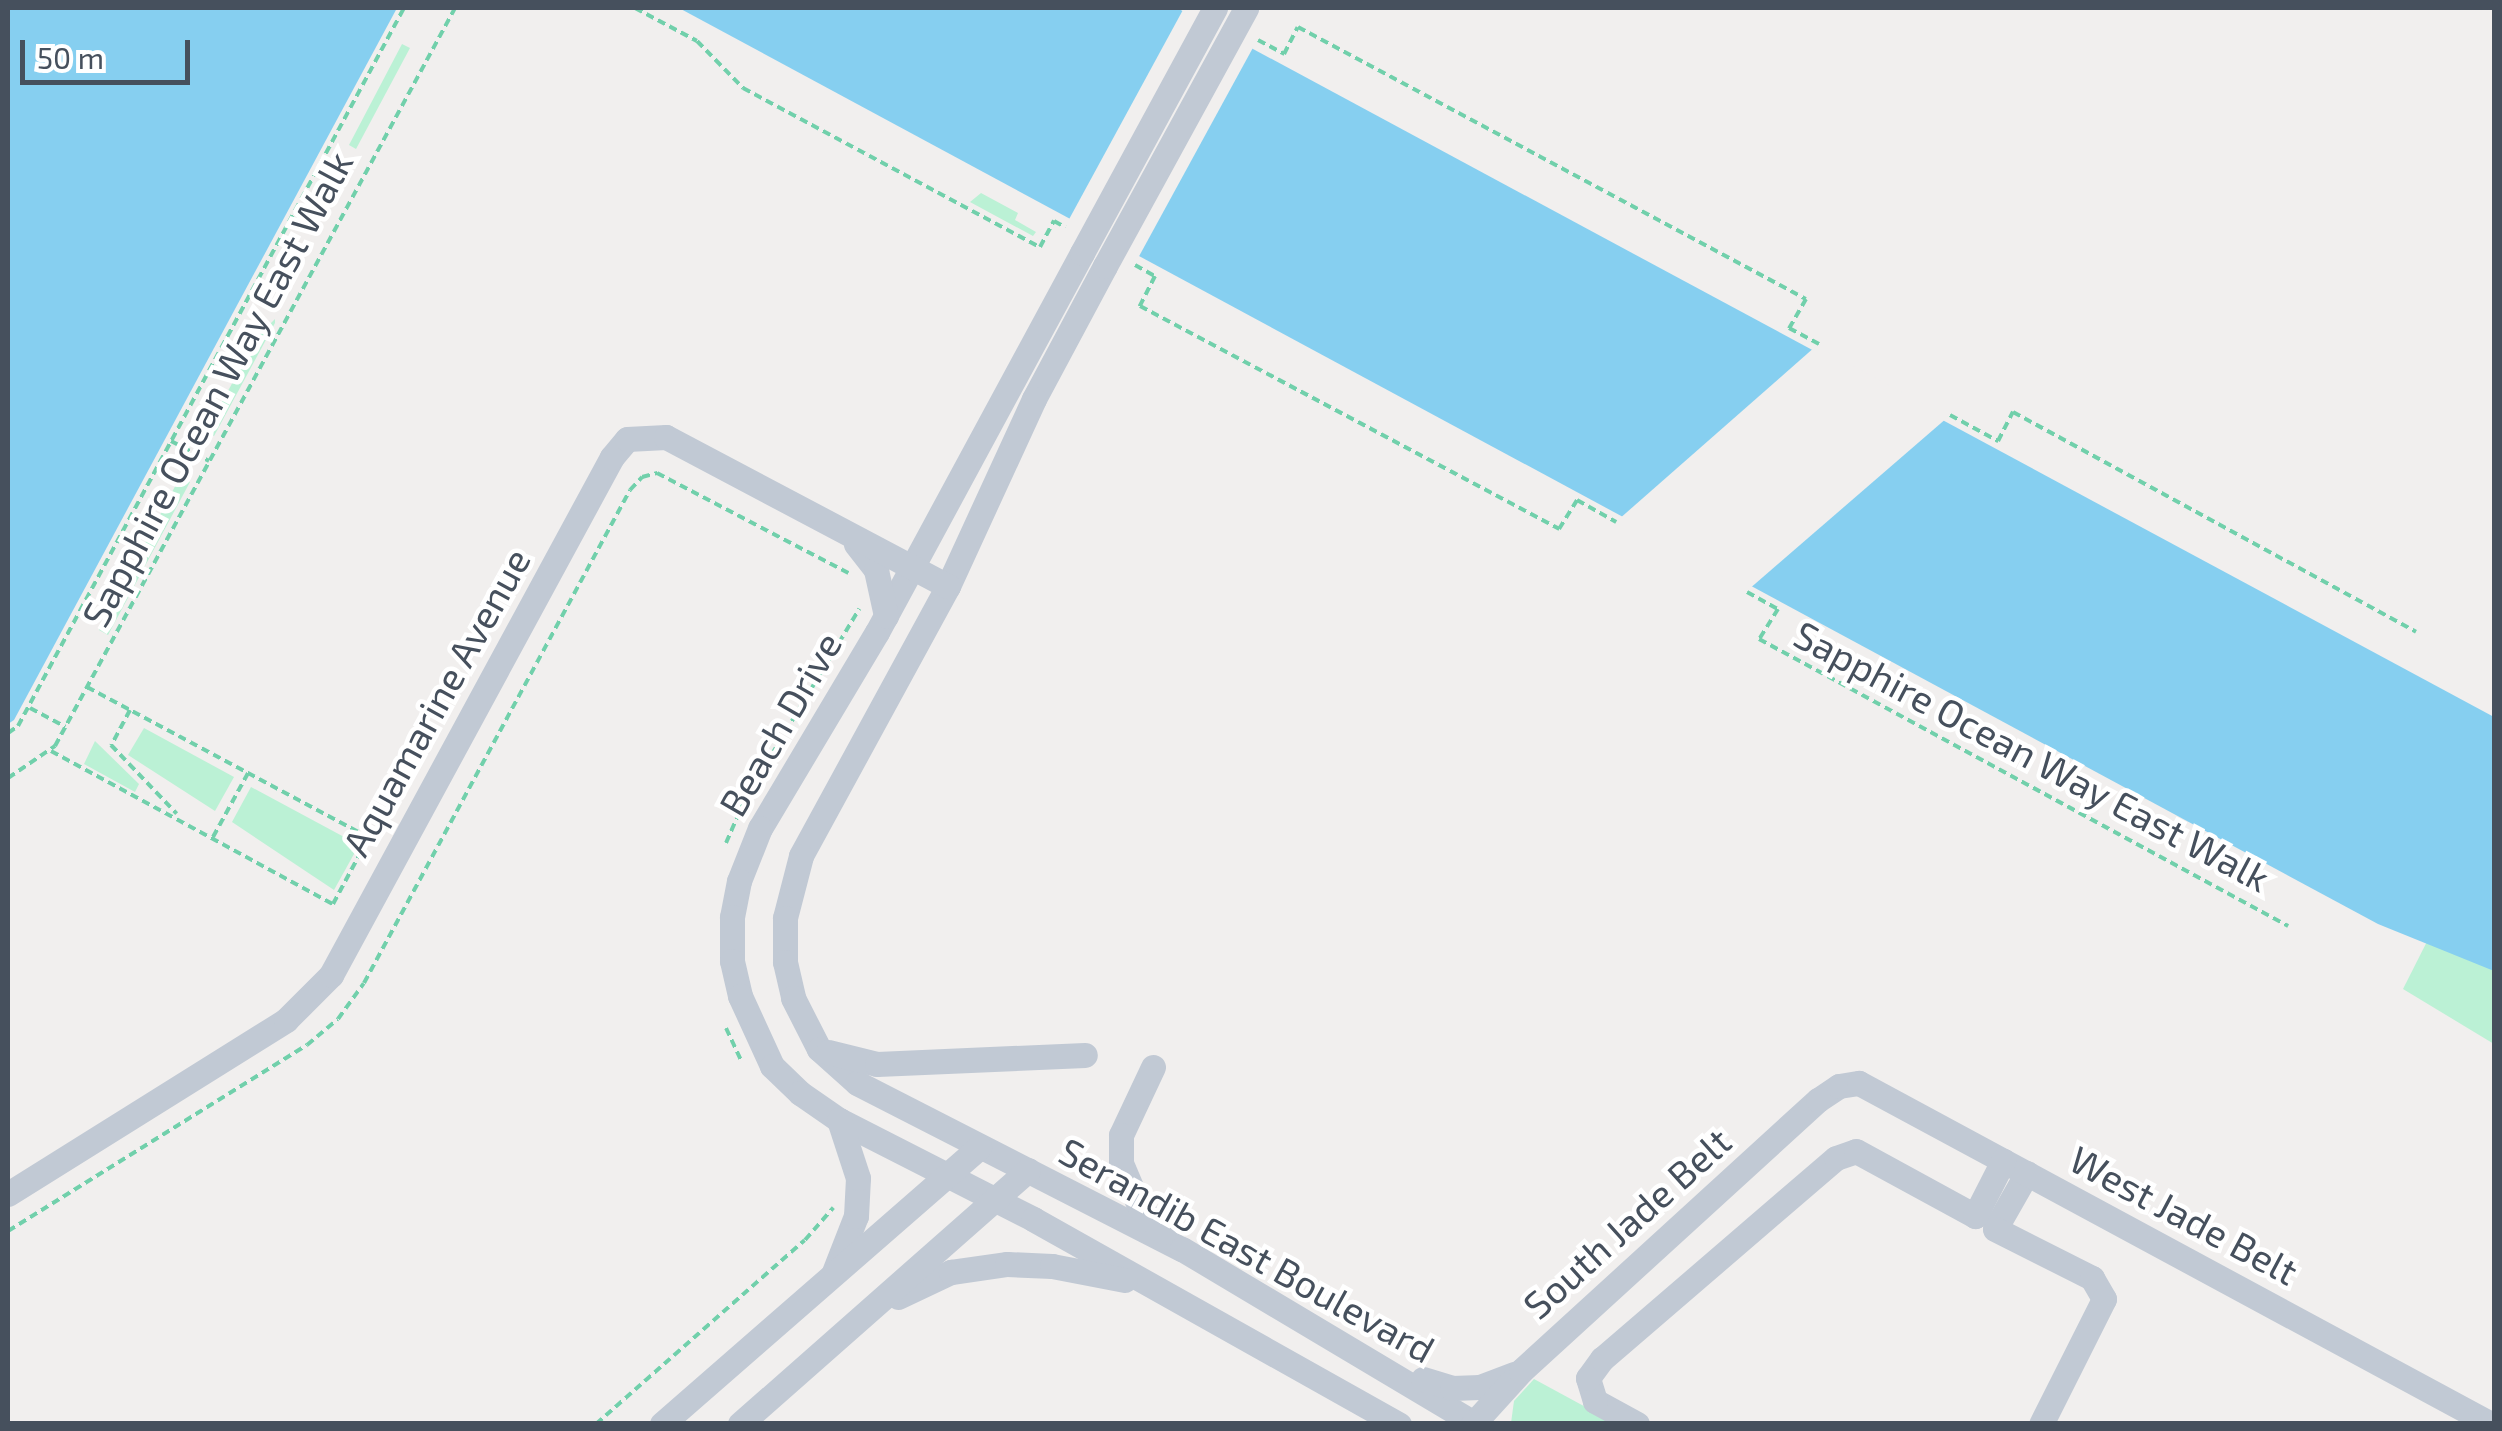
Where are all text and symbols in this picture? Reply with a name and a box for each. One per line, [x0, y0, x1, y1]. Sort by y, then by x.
scale bar [25, 20, 195, 82]
text: 50 m [37, 39, 104, 75]
street label: Sapphire Ocean Way East Walk [72, 143, 362, 635]
street label: Aquamarine Avenue [332, 540, 540, 864]
street label: Sapphire Ocean Way East Walk [1786, 611, 2278, 901]
street label: Beach Drive [709, 624, 851, 824]
street label: South Jade Belt [1514, 1118, 1740, 1328]
street label: Serandib East Boulevard [1052, 1128, 1442, 1372]
street label: West Jade Belt [2062, 1136, 2306, 1294]

